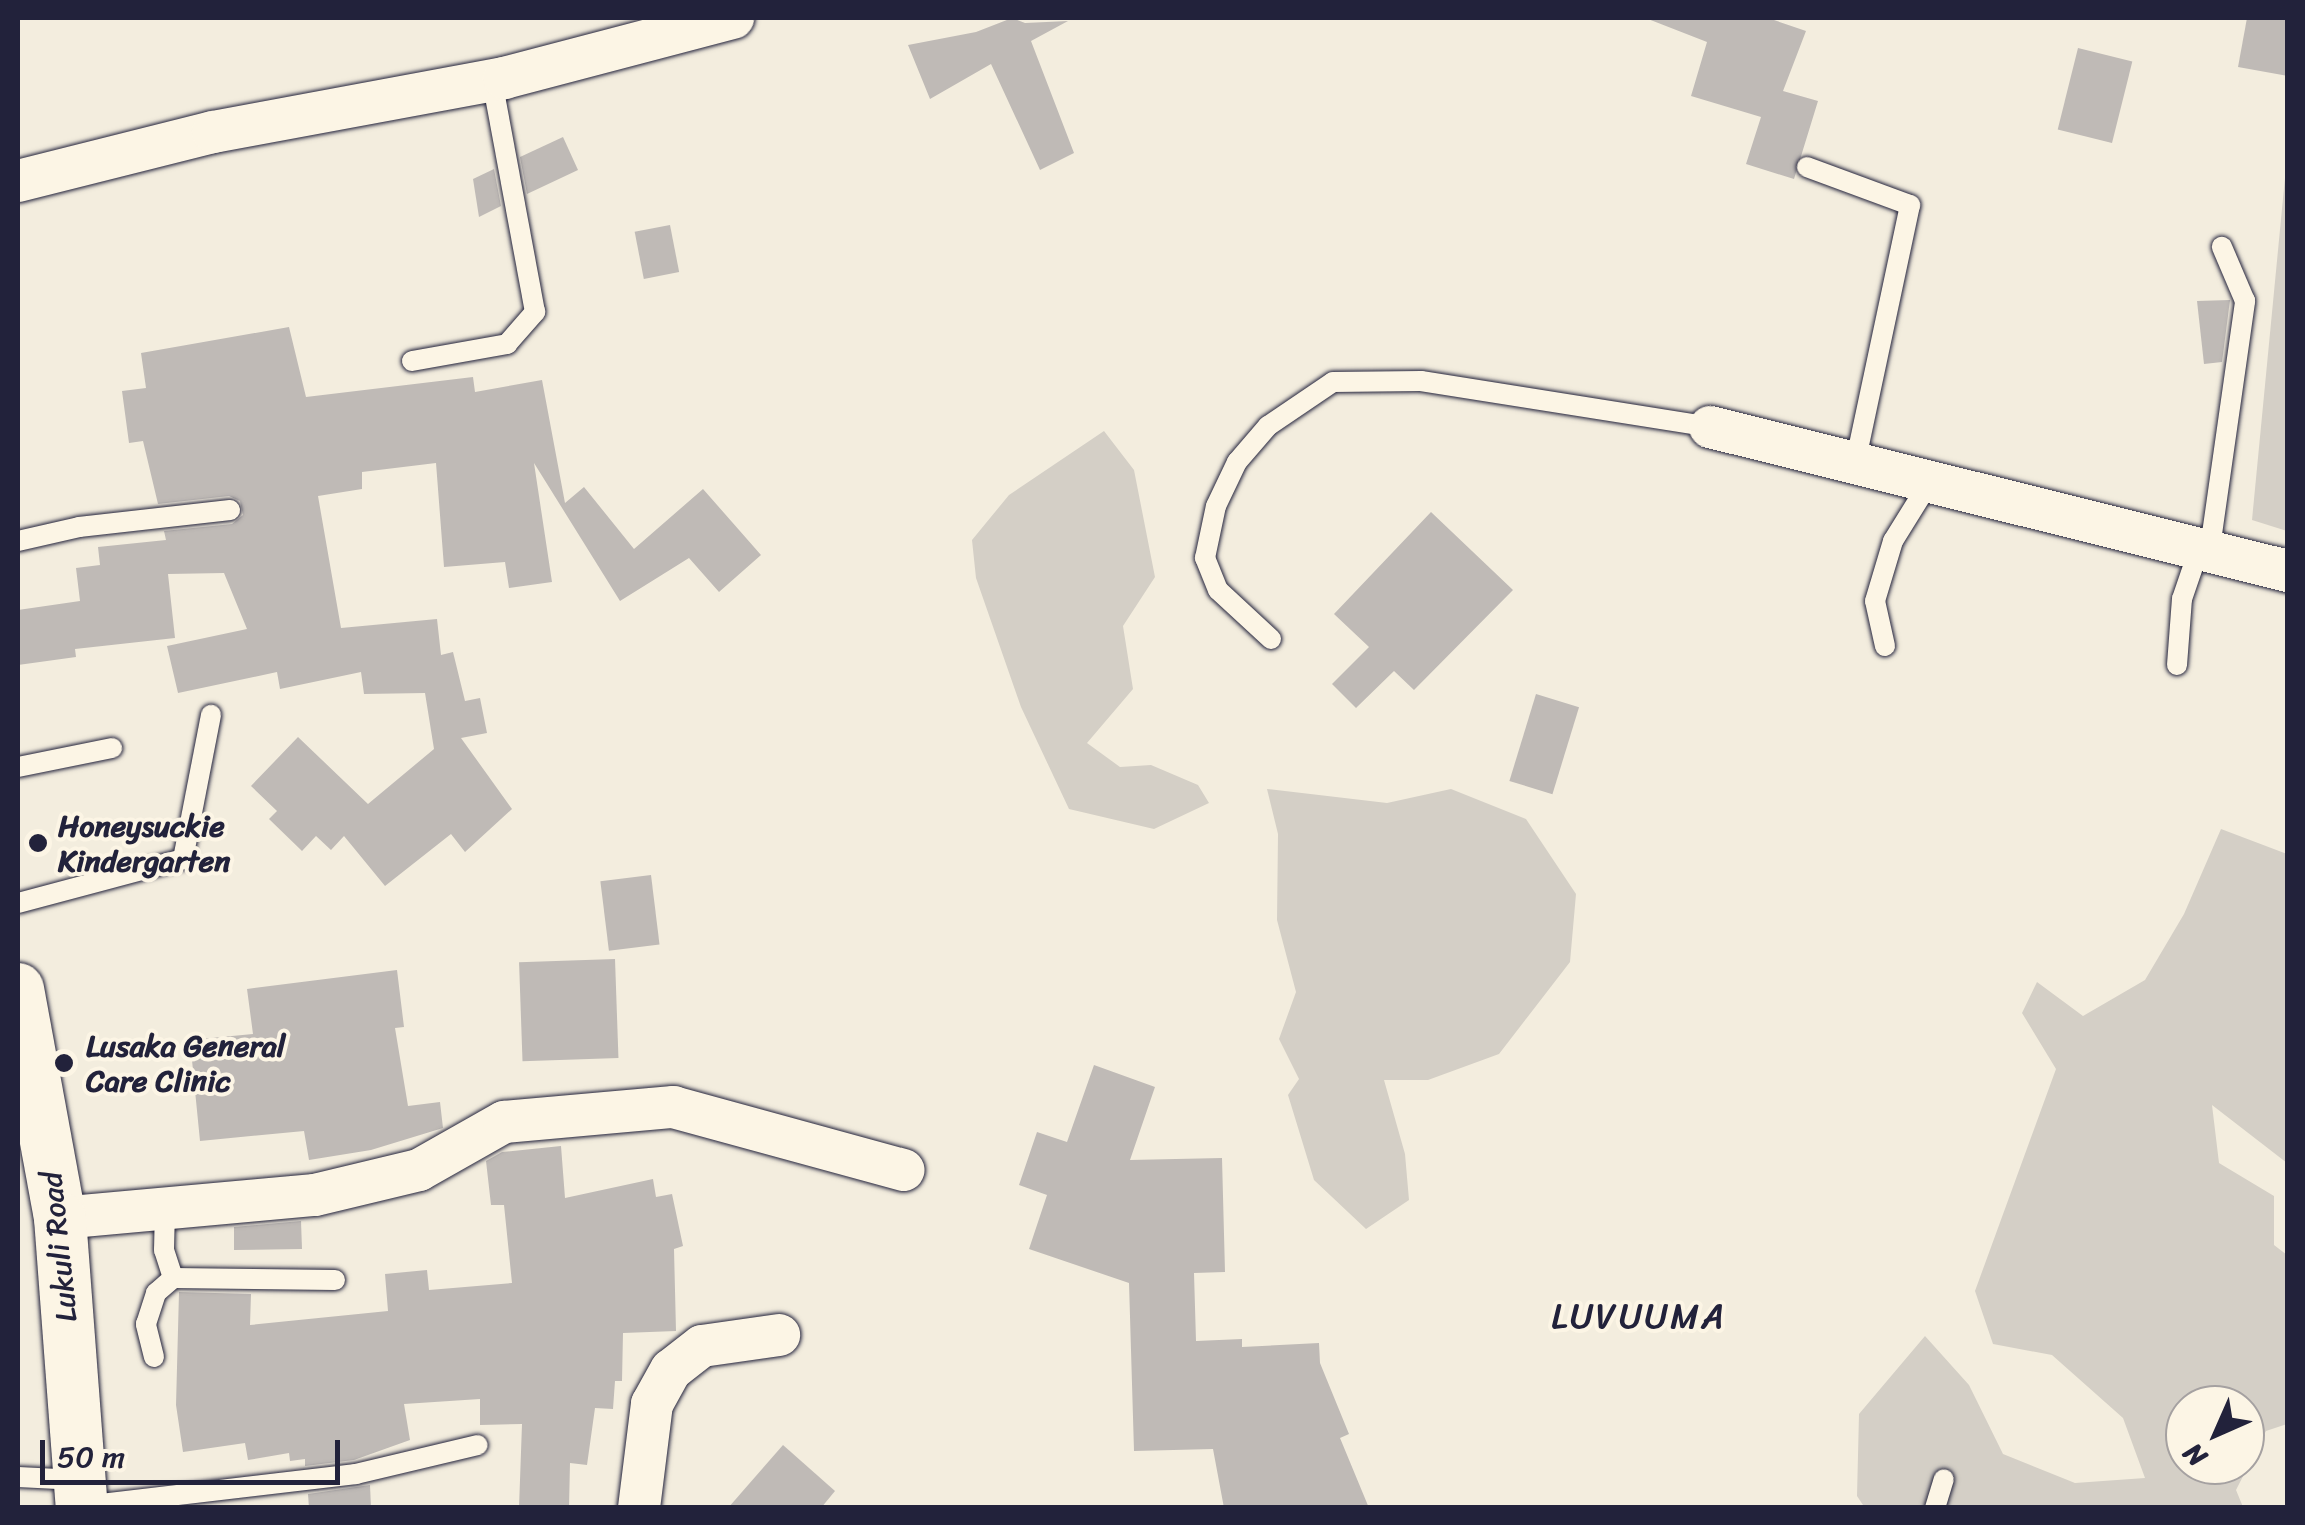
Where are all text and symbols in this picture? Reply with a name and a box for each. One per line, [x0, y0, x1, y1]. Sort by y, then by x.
place label: Honeysuckie Kindergarten [58, 808, 230, 878]
marker: Honeysuckie Kindergarten [27, 832, 49, 854]
place label: Lusaka General Care Clinic [86, 1028, 285, 1098]
marker: Lusaka General Care Clinic [51, 1050, 77, 1076]
street label: Lukuli Road [33, 1170, 85, 1324]
district label: LUVUUMA [1552, 1295, 1726, 1337]
north arrow [2165, 1385, 2265, 1485]
scale bar [45, 1420, 345, 1482]
text: 50 m [57, 1430, 125, 1484]
text: N [2171, 1431, 2219, 1479]

